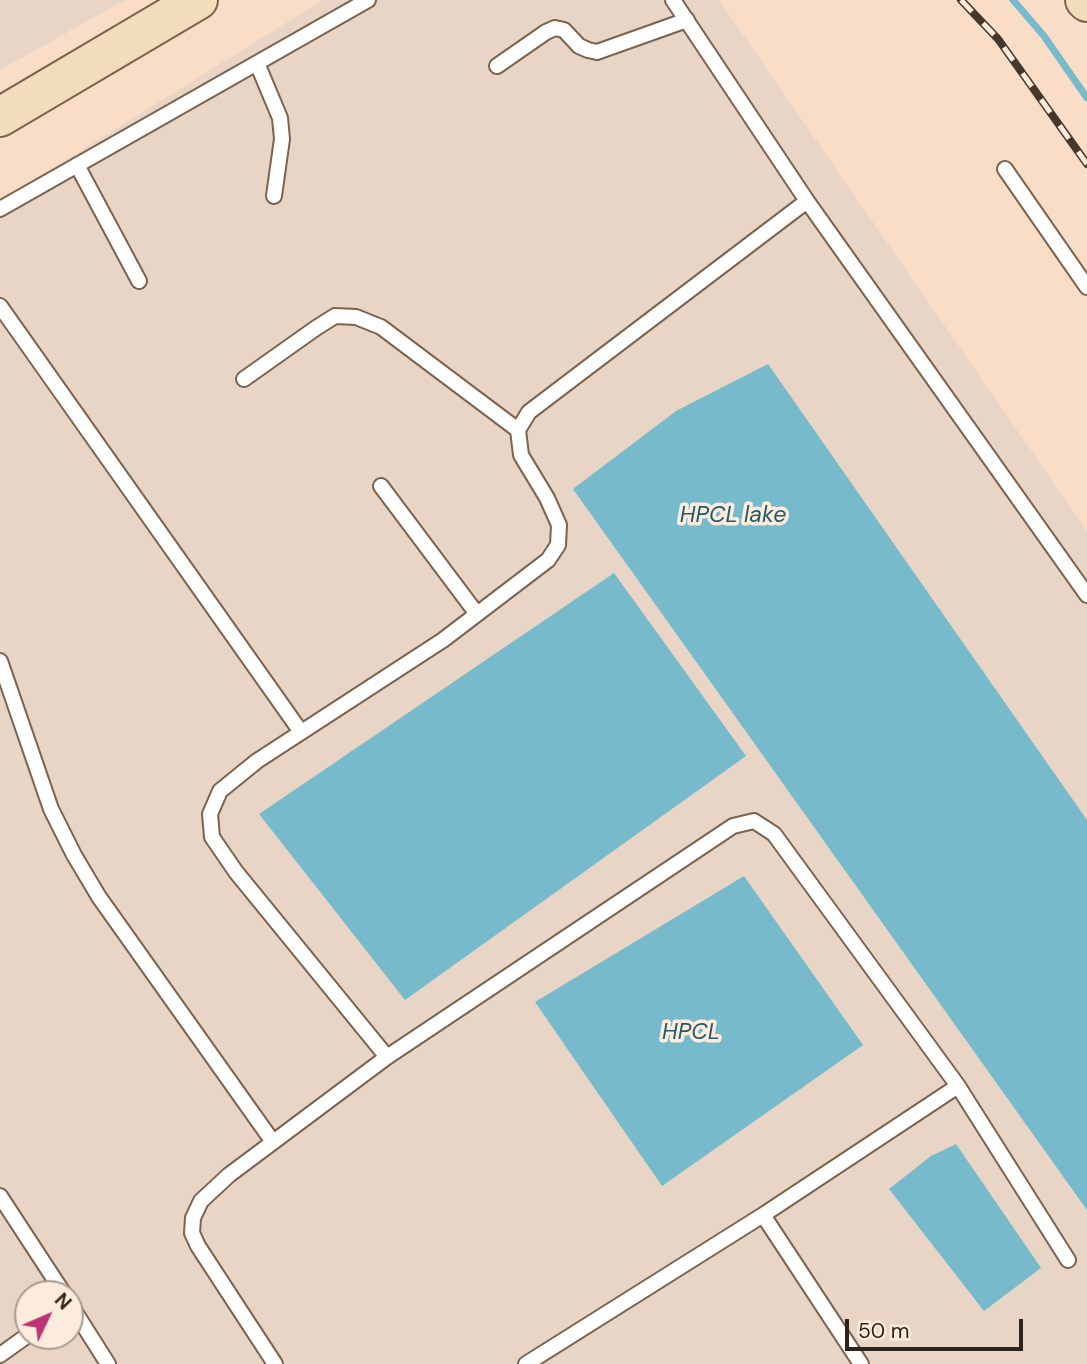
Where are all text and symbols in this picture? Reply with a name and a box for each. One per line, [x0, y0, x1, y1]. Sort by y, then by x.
water label: HPCL lake [680, 502, 786, 530]
water label: HPCL [662, 1019, 720, 1047]
north arrow [14, 1280, 84, 1350]
text: N [49, 1288, 77, 1315]
scale bar [849, 1304, 1028, 1348]
text: 50 m [858, 1317, 909, 1345]

